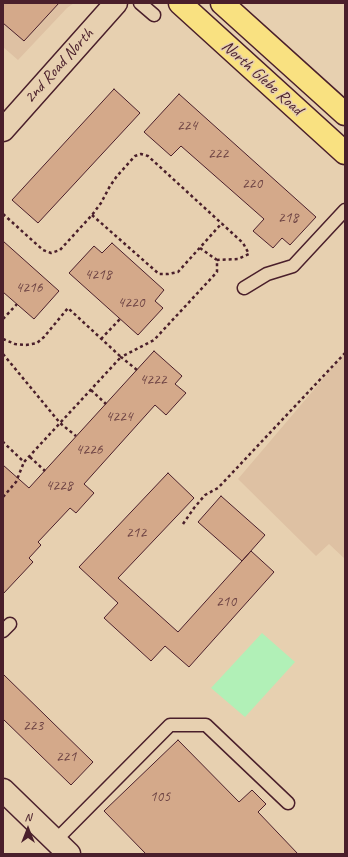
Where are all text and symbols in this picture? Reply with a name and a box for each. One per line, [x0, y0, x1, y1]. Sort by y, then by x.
street label: 2nd Road North [20, 24, 98, 108]
street label: North Glebe Road [217, 36, 307, 120]
house number: 224 [177, 117, 197, 135]
house number: 222 [208, 145, 228, 163]
house number: 220 [242, 175, 262, 193]
house number: 218 [278, 209, 298, 227]
house number: 4218 [85, 266, 111, 284]
house number: 4216 [16, 279, 42, 297]
house number: 4220 [118, 294, 144, 312]
house number: 4222 [140, 371, 166, 389]
house number: 4224 [106, 408, 132, 426]
house number: 4226 [76, 441, 102, 459]
house number: 4228 [46, 477, 72, 495]
house number: 212 [126, 524, 146, 542]
house number: 210 [216, 593, 236, 611]
house number: 223 [23, 717, 43, 735]
house number: 221 [56, 748, 76, 766]
house number: 105 [150, 788, 170, 806]
north arrow [8, 809, 48, 849]
text: N [25, 810, 31, 824]

